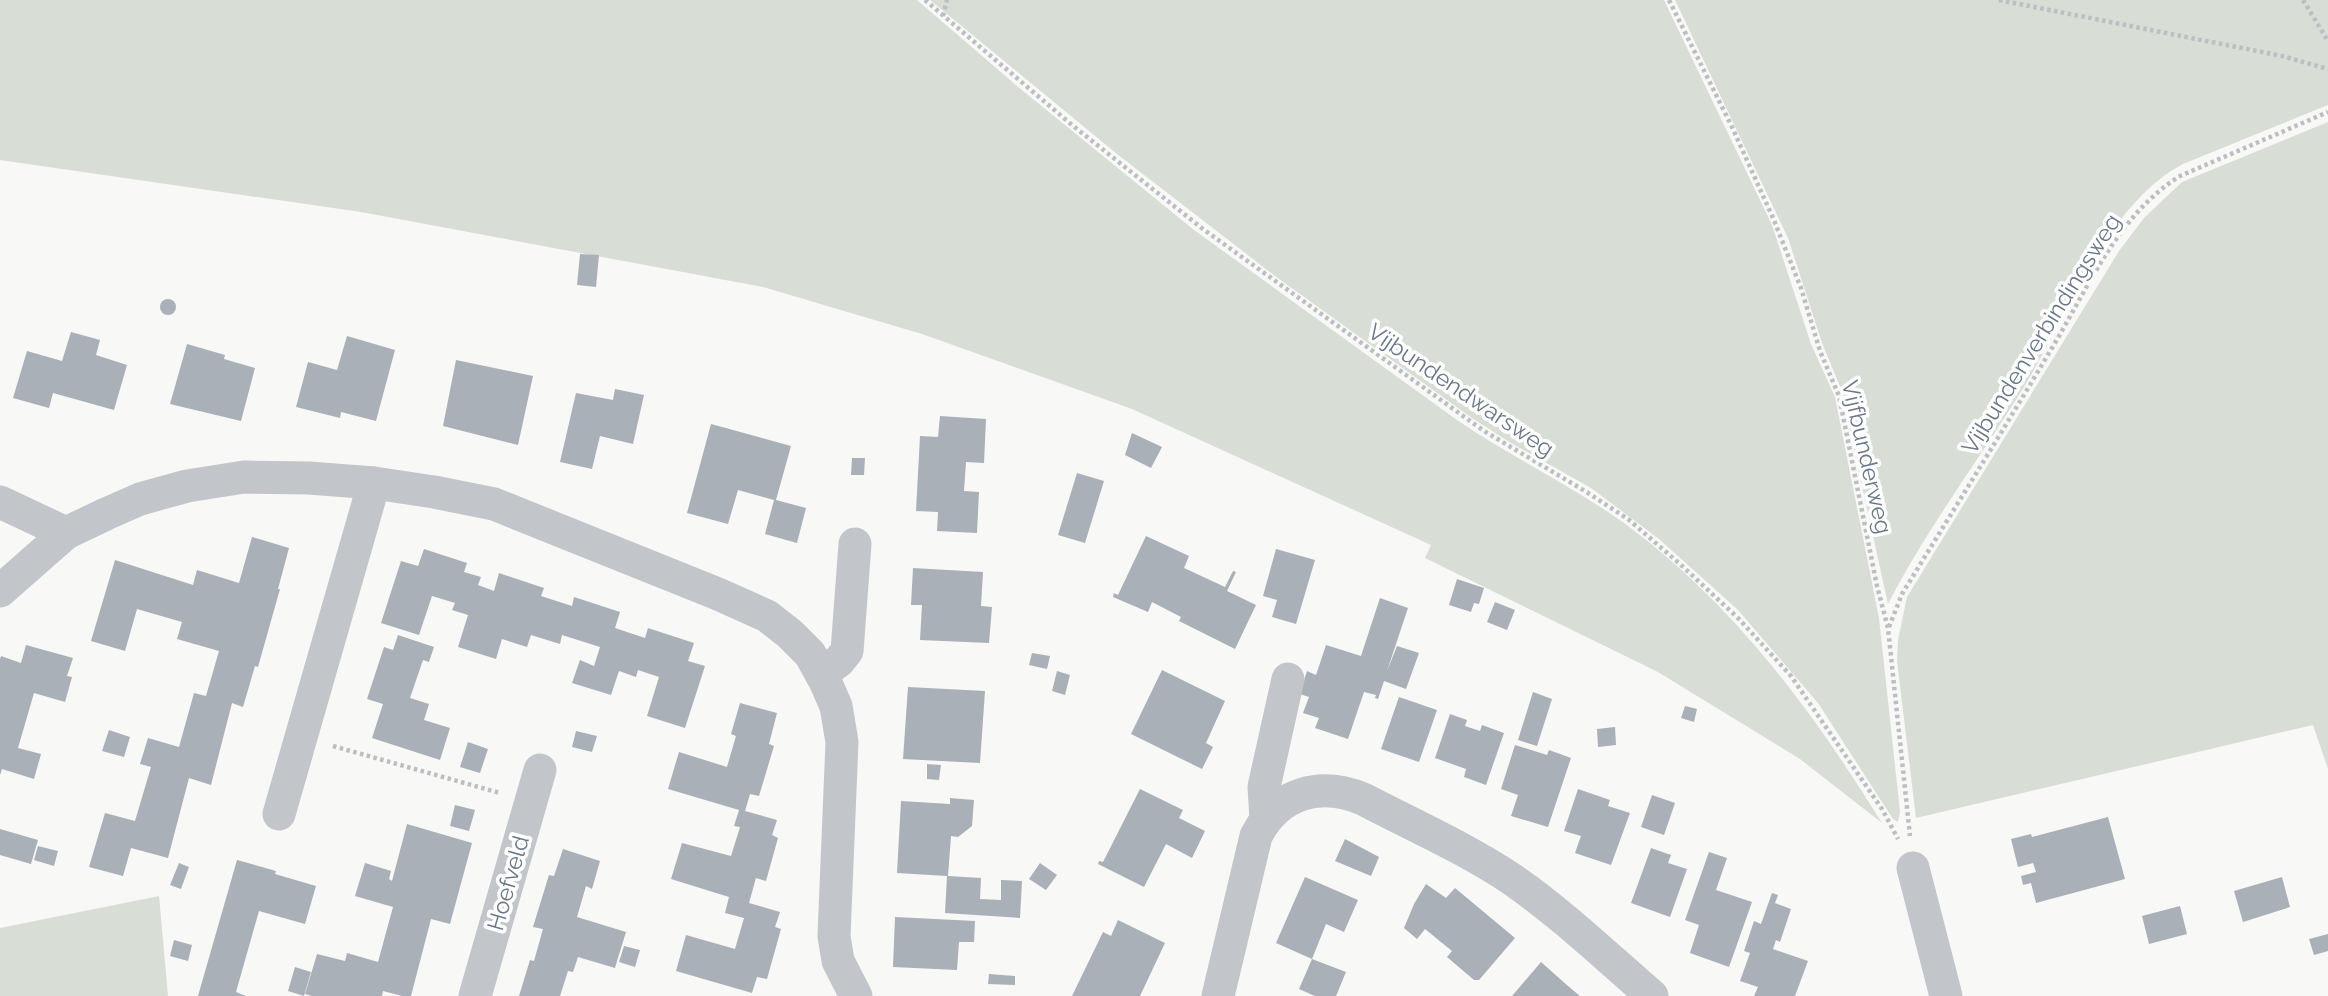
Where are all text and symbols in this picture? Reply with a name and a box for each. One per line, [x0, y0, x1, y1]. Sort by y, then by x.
street label: Vijbundenverbindingsweg [1956, 209, 2126, 459]
street label: Vijbundendwarsweg [1363, 317, 1559, 462]
street label: Vijfbunderweg [1837, 378, 1898, 536]
street label: Hoefveld [481, 832, 534, 933]

